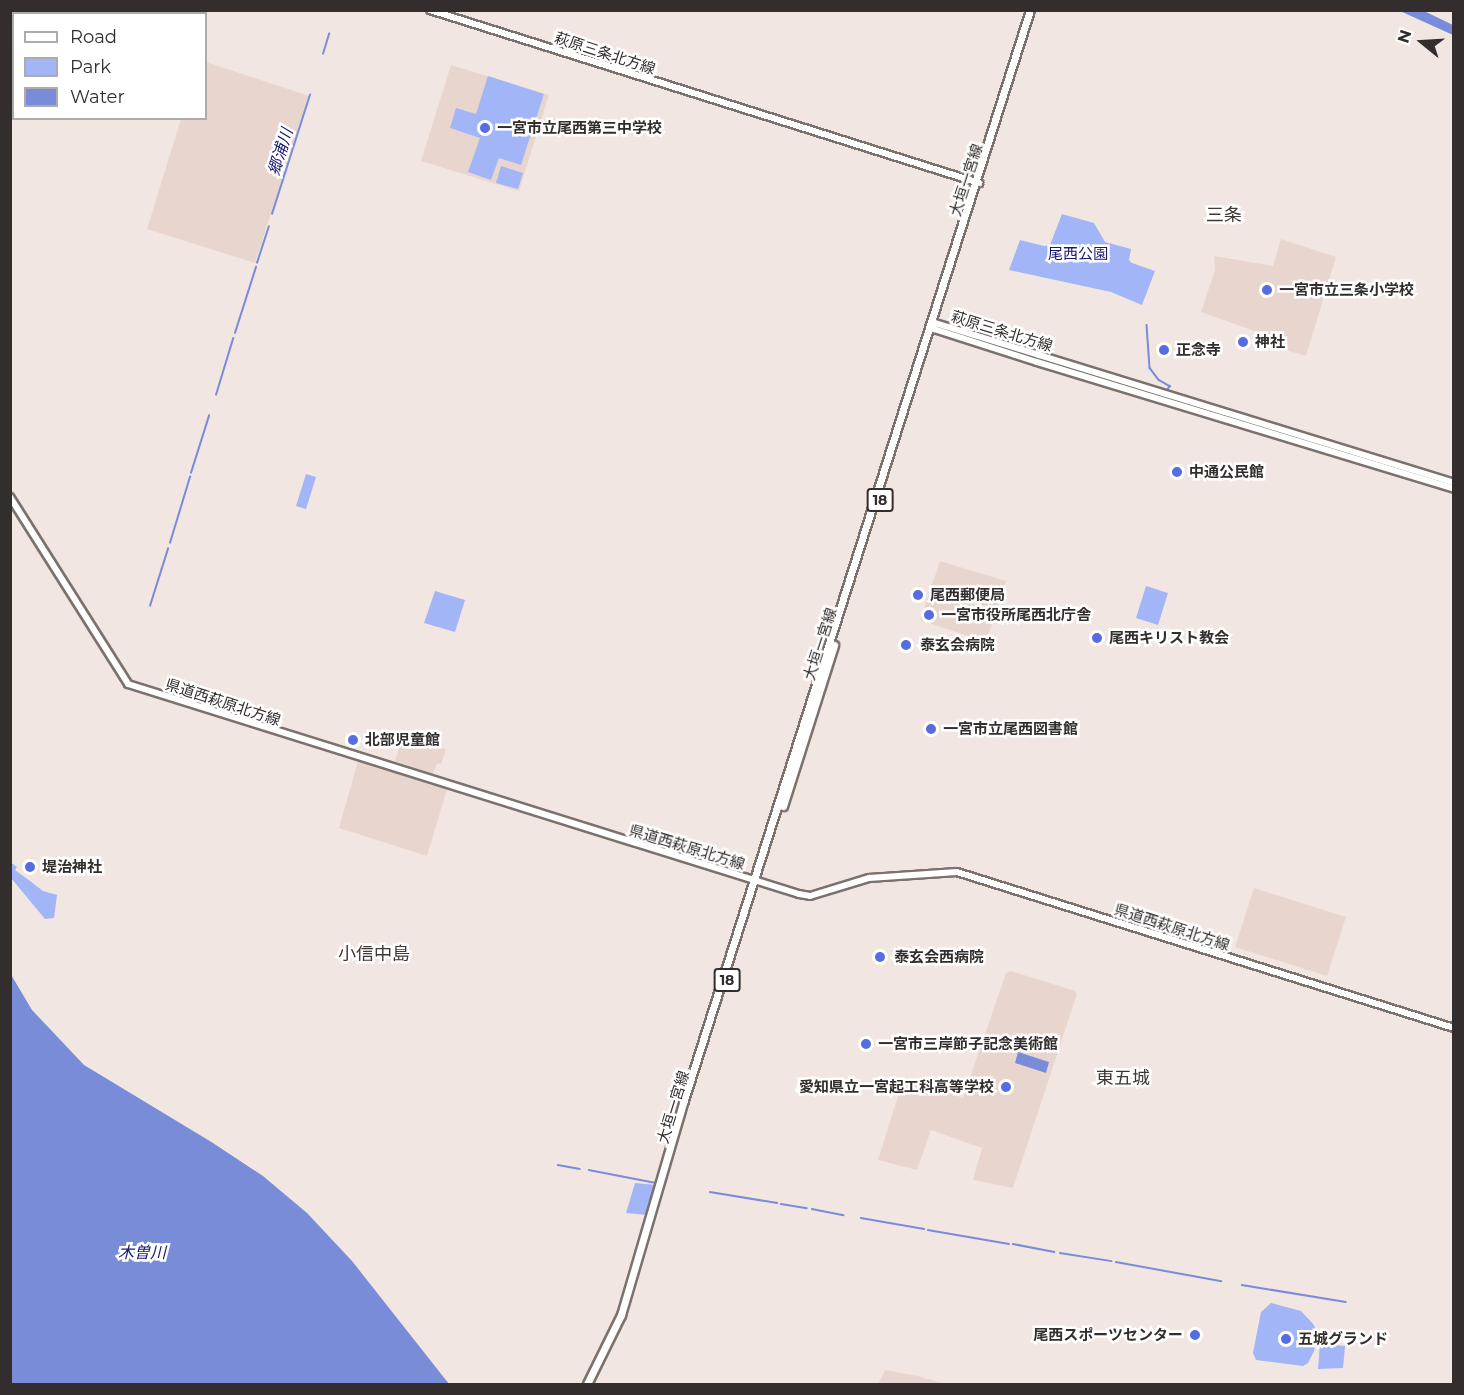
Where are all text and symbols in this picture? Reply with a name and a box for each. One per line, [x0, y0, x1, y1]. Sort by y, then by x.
legend [12, 12, 207, 120]
north arrow [1392, 12, 1452, 72]
text: Road [70, 26, 117, 48]
text: N [1393, 27, 1415, 45]
street label: 萩原三条北方線 [552, 28, 658, 78]
text: Park [70, 56, 111, 78]
text: Water [70, 86, 125, 108]
place label: 一宮市立尾西第三中学校 [497, 119, 662, 137]
marker: 一宮市立尾西第三中学校 [478, 121, 492, 135]
water label: 郷浦川 [265, 126, 297, 178]
street label: 大垣一宮線 [946, 142, 986, 218]
district label: 三条 [1206, 204, 1242, 226]
park label: 尾西公園 [1048, 245, 1108, 263]
place label: 一宮市立三条小学校 [1279, 281, 1414, 299]
marker: 一宮市立三条小学校 [1260, 283, 1274, 297]
street label: 萩原三条北方線 [949, 307, 1055, 355]
place label: 神社 [1255, 333, 1285, 351]
marker: 神社 [1236, 335, 1250, 349]
place label: 正念寺 [1176, 341, 1221, 359]
marker: 正念寺 [1157, 343, 1171, 357]
place label: 中通公民館 [1189, 463, 1264, 481]
marker: 中通公民館 [1170, 465, 1184, 479]
road number: 18 [866, 489, 894, 511]
place label: 尾西郵便局 [930, 586, 1005, 604]
marker: 尾西郵便局 [911, 588, 925, 602]
street label: 大垣一宮線 [800, 606, 840, 682]
place label: 一宮市役所尾西北庁舎 [941, 606, 1091, 624]
marker: 一宮市役所尾西北庁舎 [922, 608, 936, 622]
place label: 尾西キリスト教会 [1109, 629, 1229, 647]
marker: 尾西キリスト教会 [1090, 631, 1104, 645]
marker: 泰玄会病院 [897, 636, 915, 654]
place label: 泰玄会病院 [920, 636, 995, 654]
street label: 県道西萩原北方線 [163, 675, 283, 729]
place label: 一宮市立尾西図書館 [943, 720, 1078, 738]
marker: 一宮市立尾西図書館 [924, 722, 938, 736]
place label: 北部児童館 [365, 731, 440, 749]
marker: 北部児童館 [346, 733, 360, 747]
street label: 県道西萩原北方線 [627, 821, 747, 873]
place label: 堤治神社 [42, 858, 102, 876]
marker: 堤治神社 [23, 860, 37, 874]
street label: 県道西萩原北方線 [1112, 900, 1232, 954]
district label: 小信中島 [338, 943, 410, 965]
marker: 泰玄会西病院 [871, 948, 889, 966]
place label: 泰玄会西病院 [894, 948, 984, 966]
road number: 18 [714, 969, 740, 991]
place label: 一宮市三岸節子記念美術館 [878, 1035, 1058, 1053]
marker: 一宮市三岸節子記念美術館 [859, 1037, 873, 1051]
district label: 東五城 [1096, 1067, 1150, 1089]
street label: 大垣一宮線 [653, 1069, 693, 1145]
place label: 愛知県立一宮起工科高等学校 [799, 1078, 994, 1096]
marker: 愛知県立一宮起工科高等学校 [999, 1080, 1013, 1094]
water label: 木曽川 [118, 1243, 166, 1263]
place label: 尾西スポーツセンター [1033, 1326, 1183, 1344]
marker: 尾西スポーツセンター [1188, 1328, 1202, 1342]
place label: 五城グランド [1298, 1330, 1388, 1348]
marker: 五城グランド [1279, 1332, 1293, 1346]

